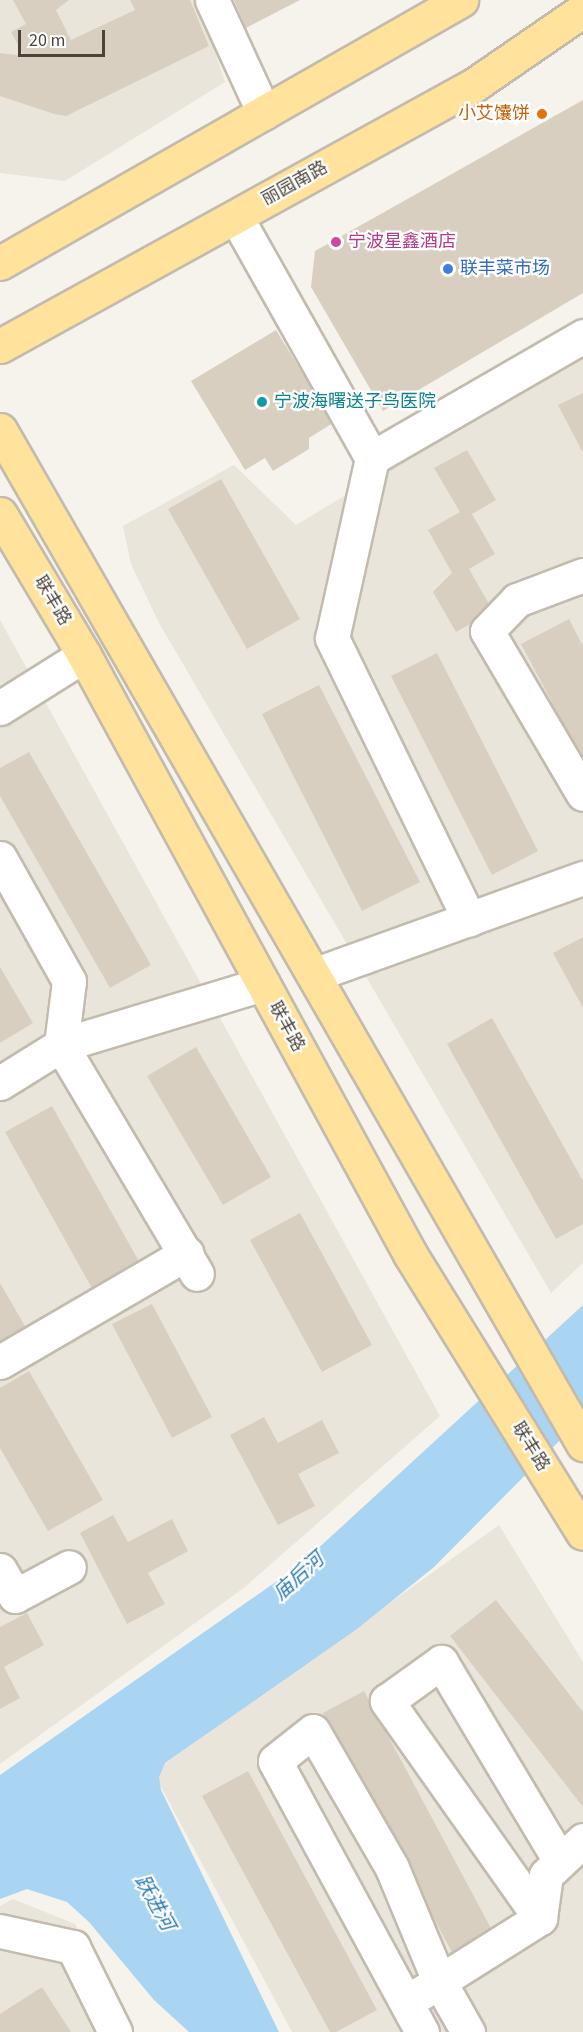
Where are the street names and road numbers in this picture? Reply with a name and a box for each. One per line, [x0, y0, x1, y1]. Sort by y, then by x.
street label: 丽园南路 [258, 157, 332, 211]
street label: 联丰路 [29, 572, 75, 630]
street label: 联丰路 [263, 998, 309, 1056]
street label: 联丰路 [507, 1418, 553, 1476]

